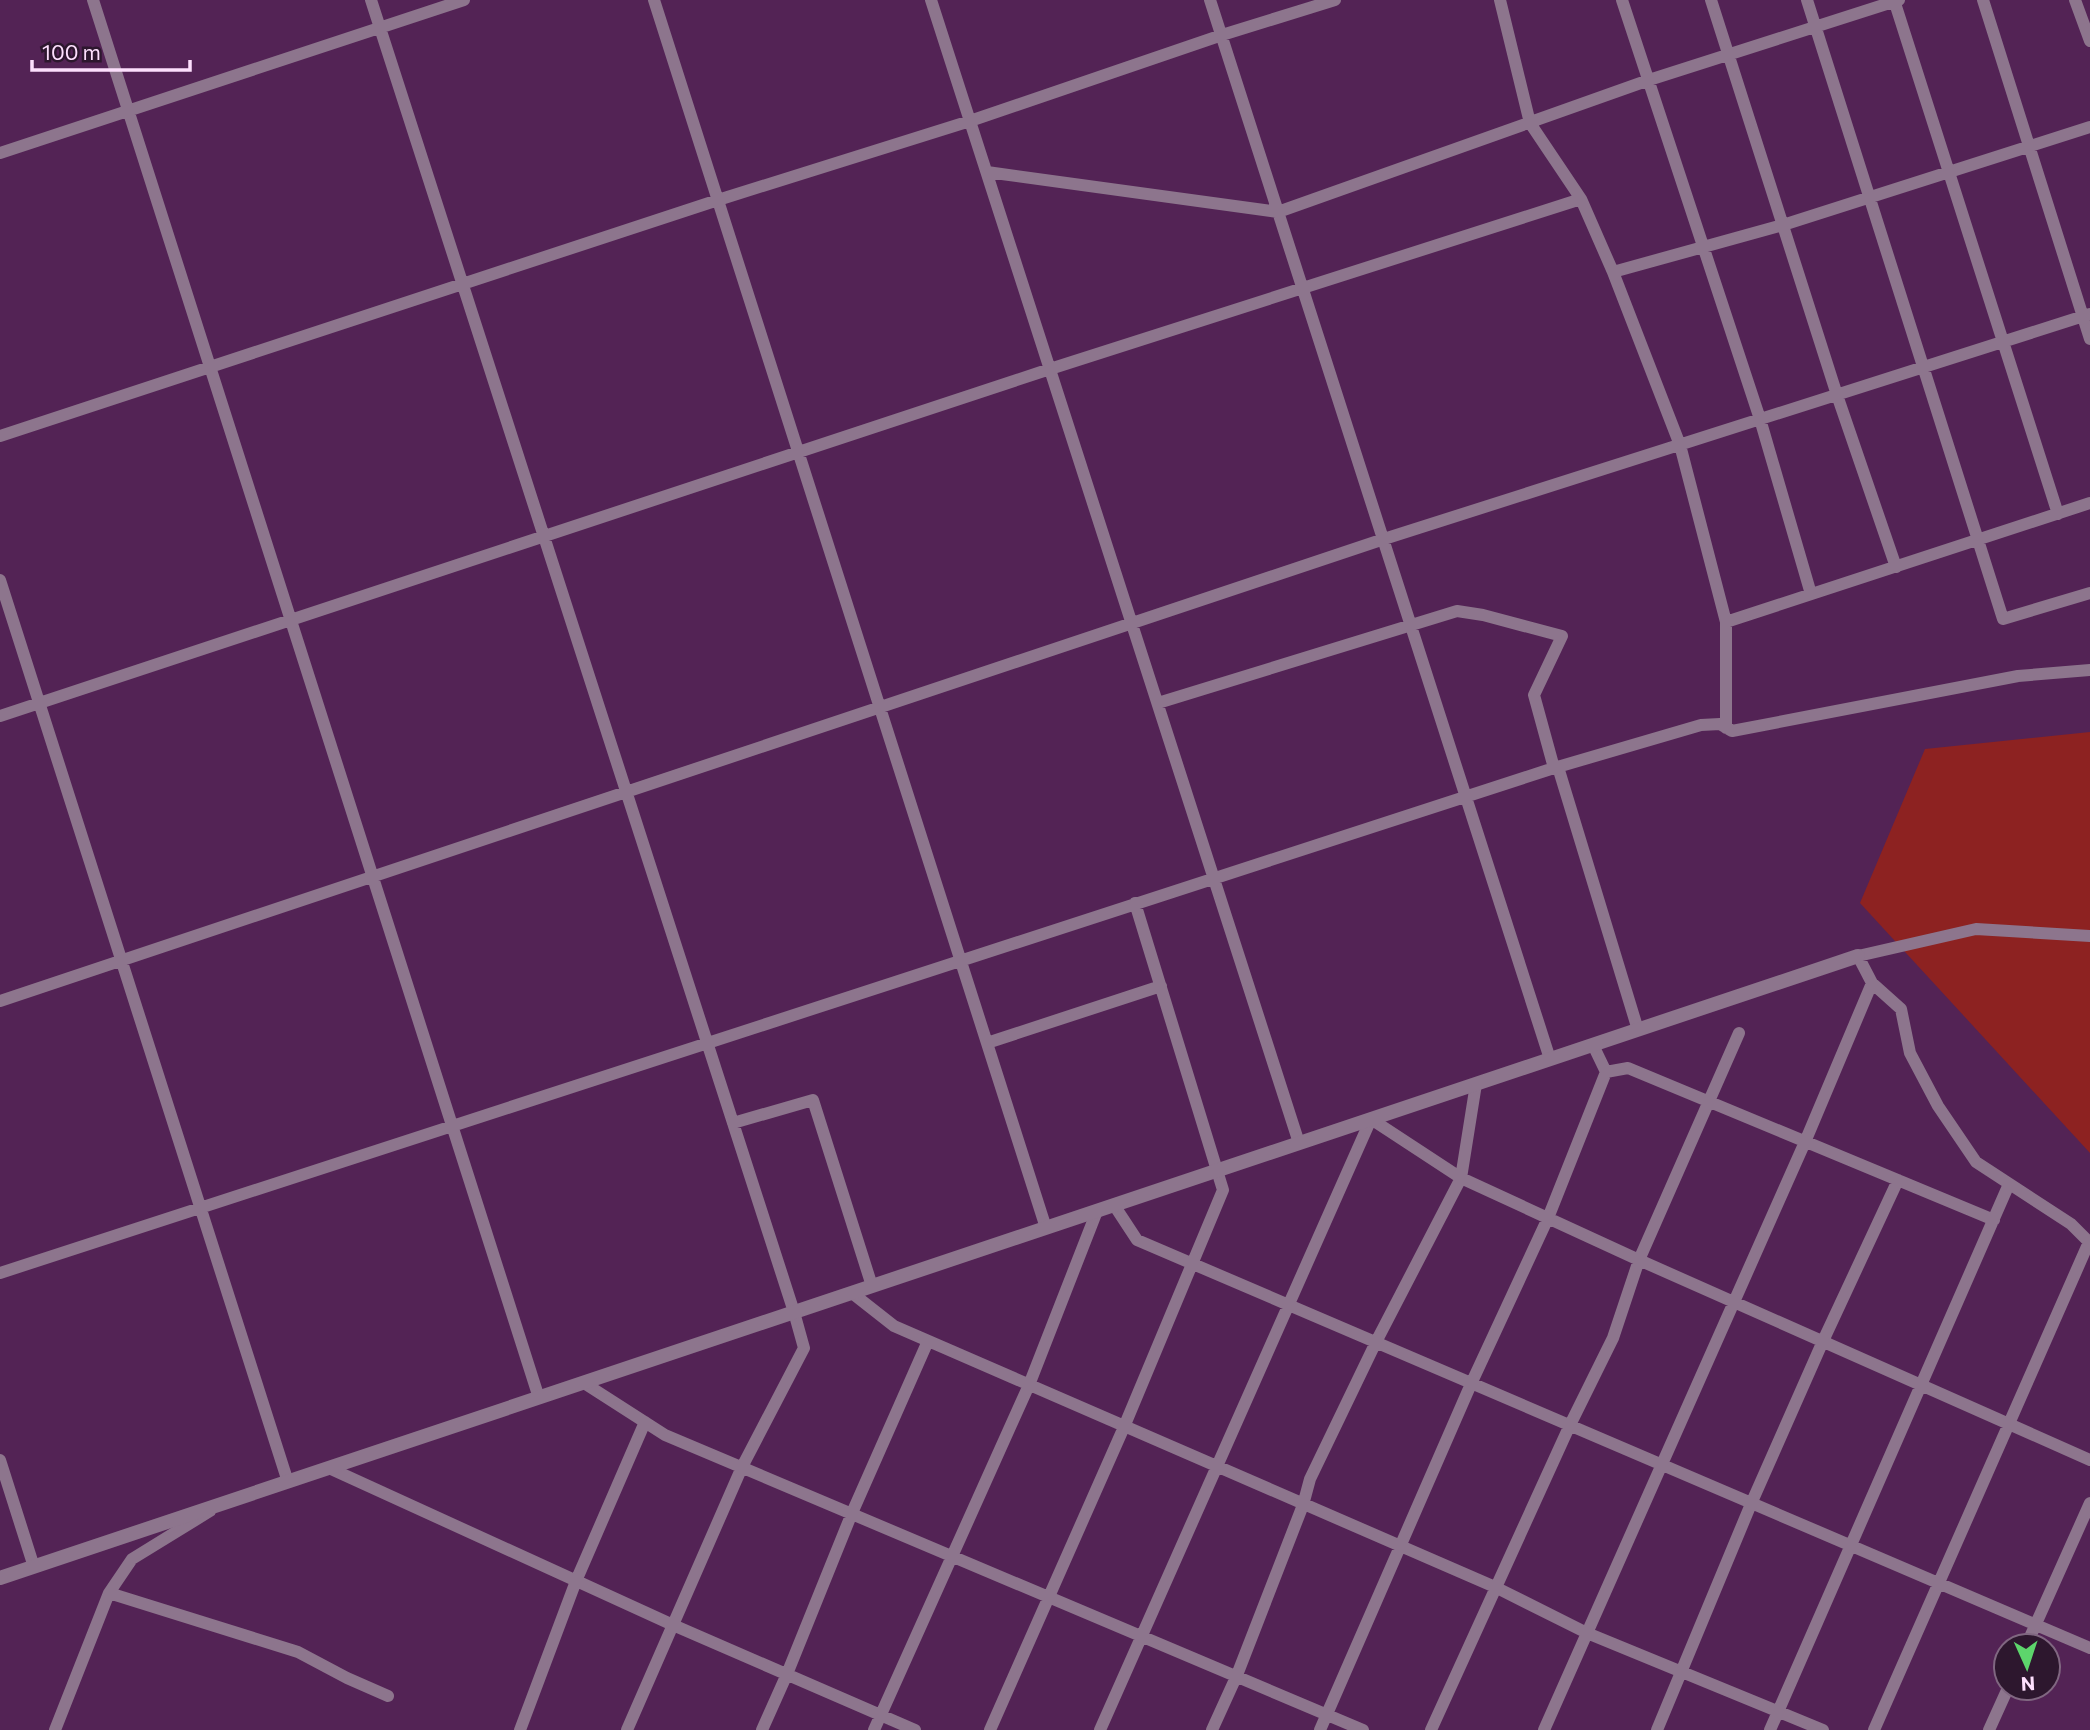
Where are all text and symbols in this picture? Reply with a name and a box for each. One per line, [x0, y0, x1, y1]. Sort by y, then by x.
scale bar [32, 28, 189, 72]
text: 100 m [42, 39, 101, 64]
north arrow [1992, 1632, 2062, 1702]
text: N [2020, 1673, 2036, 1696]

